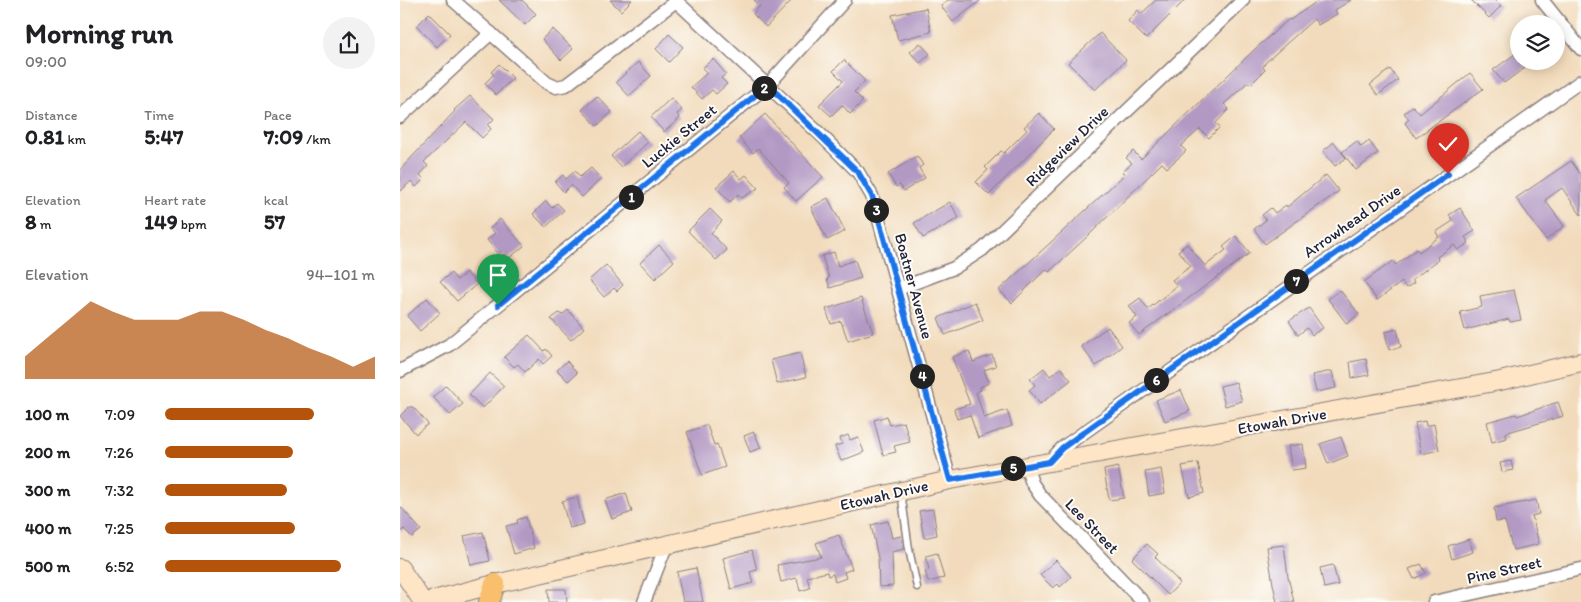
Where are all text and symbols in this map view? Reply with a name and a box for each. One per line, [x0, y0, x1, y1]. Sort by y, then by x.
map controls [1510, 15, 1565, 70]
button: layers [1510, 15, 1565, 70]
text: Morning run [25, 16, 173, 50]
button: share [323, 17, 375, 69]
text: 09:00 [25, 52, 67, 71]
pin: 2 [752, 76, 776, 100]
text: 2 [761, 80, 768, 97]
street label: Luckie Street [638, 100, 720, 172]
street label: Ridgeview Drive [1022, 102, 1113, 190]
text: Distance [25, 107, 77, 124]
text: Time [144, 107, 174, 124]
text: Pace [264, 107, 292, 124]
pin [1427, 123, 1469, 174]
text: 0.81 [25, 124, 64, 149]
text: 5:47 [144, 124, 184, 149]
text: 7:09 [264, 124, 303, 149]
icon: check [1434, 130, 1462, 158]
text: km [64, 131, 86, 148]
text: /km [303, 131, 331, 148]
street label: Arrowhead Drive [1300, 180, 1404, 262]
pin: 1 [618, 184, 644, 210]
text: 1 [628, 189, 635, 206]
text: Elevation [25, 192, 81, 209]
text: Heart rate [144, 192, 206, 209]
text: kcal [264, 192, 289, 209]
pin: 3 [864, 198, 888, 222]
text: 3 [873, 202, 880, 219]
text: 8 [25, 209, 37, 234]
text: 149 [144, 209, 178, 234]
text: 57 [264, 209, 285, 234]
text: m [37, 216, 51, 233]
text: bpm [178, 216, 207, 233]
street label: Boatner Avenue [891, 231, 937, 341]
pin [477, 254, 519, 305]
icon: arrive [484, 261, 512, 289]
text: Elevation [25, 265, 89, 284]
text: 94–101 m [306, 265, 375, 284]
pin: 7 [1284, 268, 1308, 294]
text: 7 [1293, 273, 1300, 290]
pin: 4 [910, 364, 934, 388]
text: 4 [918, 368, 927, 385]
pin: 6 [1144, 368, 1168, 392]
text: 6 [1153, 372, 1160, 389]
street label: Etowah Drive [1236, 404, 1328, 438]
text: 100 m [25, 405, 69, 424]
text: 7:09 [105, 405, 135, 424]
text: 200 m [25, 443, 70, 462]
text: 7:26 [105, 443, 134, 462]
pin: 5 [1000, 456, 1026, 480]
text: 5 [1010, 460, 1017, 477]
street label: Etowah Drive [838, 476, 930, 514]
text: 300 m [25, 481, 71, 500]
text: 7:32 [105, 481, 134, 500]
street label: Lee Street [1061, 494, 1123, 558]
text: 400 m [25, 519, 71, 538]
text: 7:25 [105, 519, 134, 538]
street label: Pine Street [1465, 552, 1543, 588]
text: 500 m [25, 557, 70, 576]
text: 6:52 [105, 557, 134, 576]

